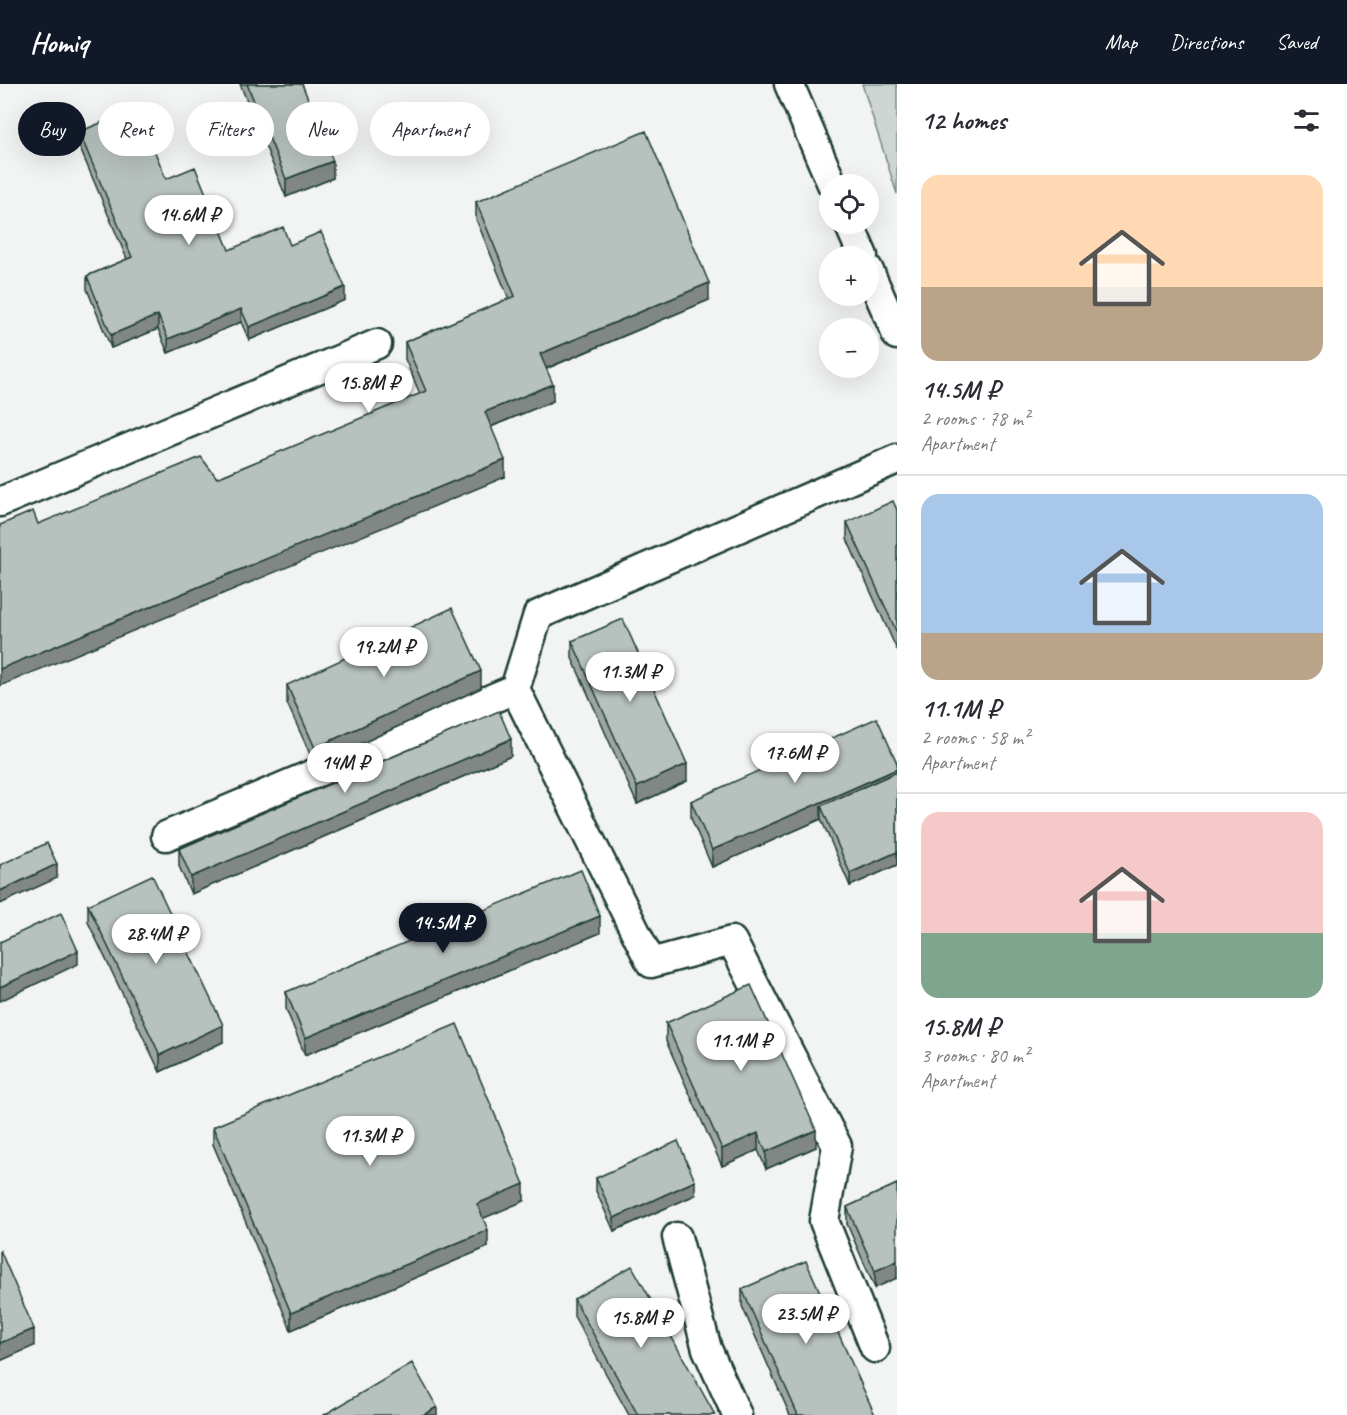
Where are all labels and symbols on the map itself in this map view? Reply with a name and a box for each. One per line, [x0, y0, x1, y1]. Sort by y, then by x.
pin: 14.6M ₽ [134, 195, 244, 246]
pin: 15.8M ₽ [314, 363, 424, 414]
pin: 19.2M ₽ [329, 627, 439, 678]
pin: 11.3M ₽ [575, 652, 685, 703]
pin: 17.6M ₽ [740, 733, 850, 784]
pin: 14M ₽ [303, 743, 387, 794]
pin: 14.5M ₽ [388, 903, 498, 954]
pin: 28.4M ₽ [101, 914, 211, 965]
pin: 11.1M ₽ [686, 1021, 796, 1072]
pin: 11.3M ₽ [315, 1116, 425, 1167]
pin: 23.5M ₽ [751, 1294, 861, 1345]
pin: 15.8M ₽ [586, 1298, 696, 1349]

